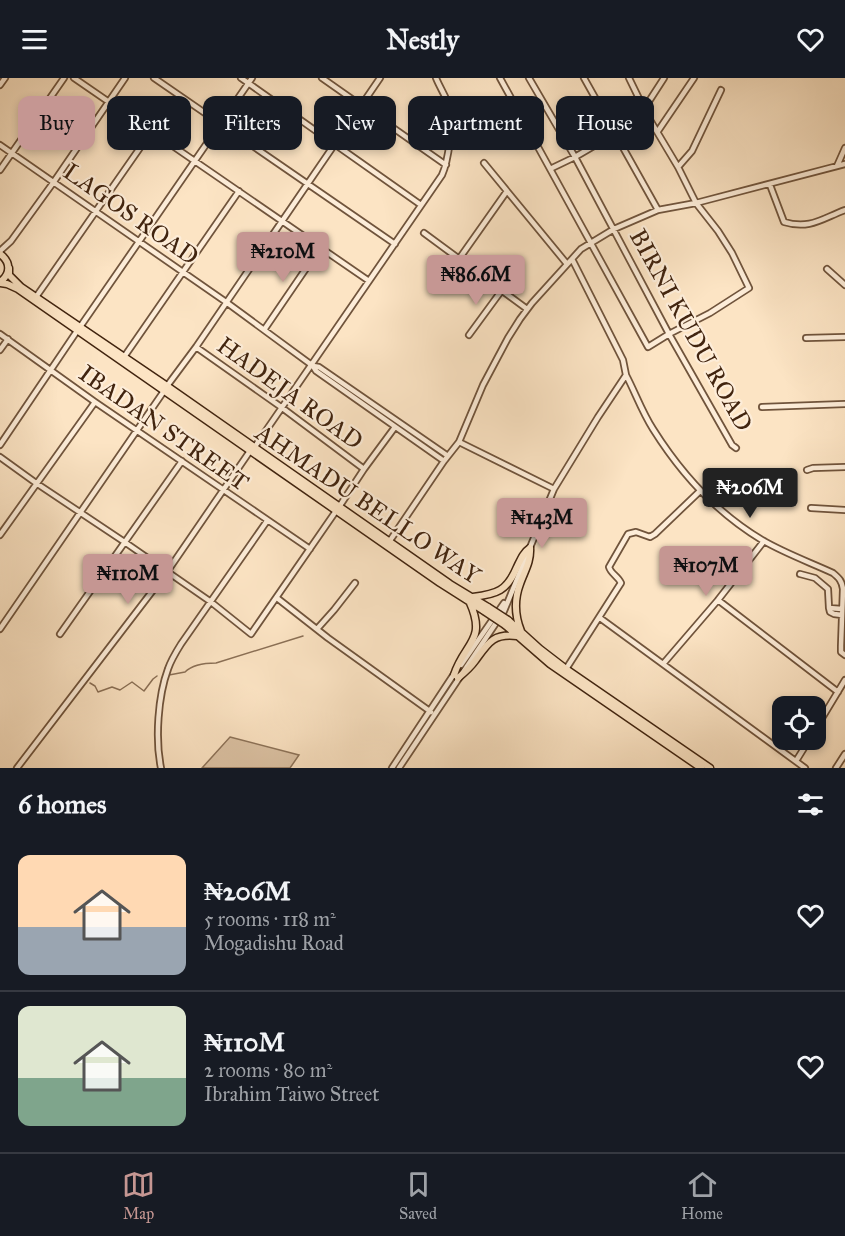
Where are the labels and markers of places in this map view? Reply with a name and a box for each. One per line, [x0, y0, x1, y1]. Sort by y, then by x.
pin: ₦210M [241, 232, 325, 283]
pin: ₦86.6M [427, 255, 525, 306]
pin: ₦206M [708, 468, 792, 519]
pin: ₦143M [500, 498, 584, 549]
pin: ₦107M [664, 546, 748, 597]
pin: ₦110M [86, 554, 170, 605]

